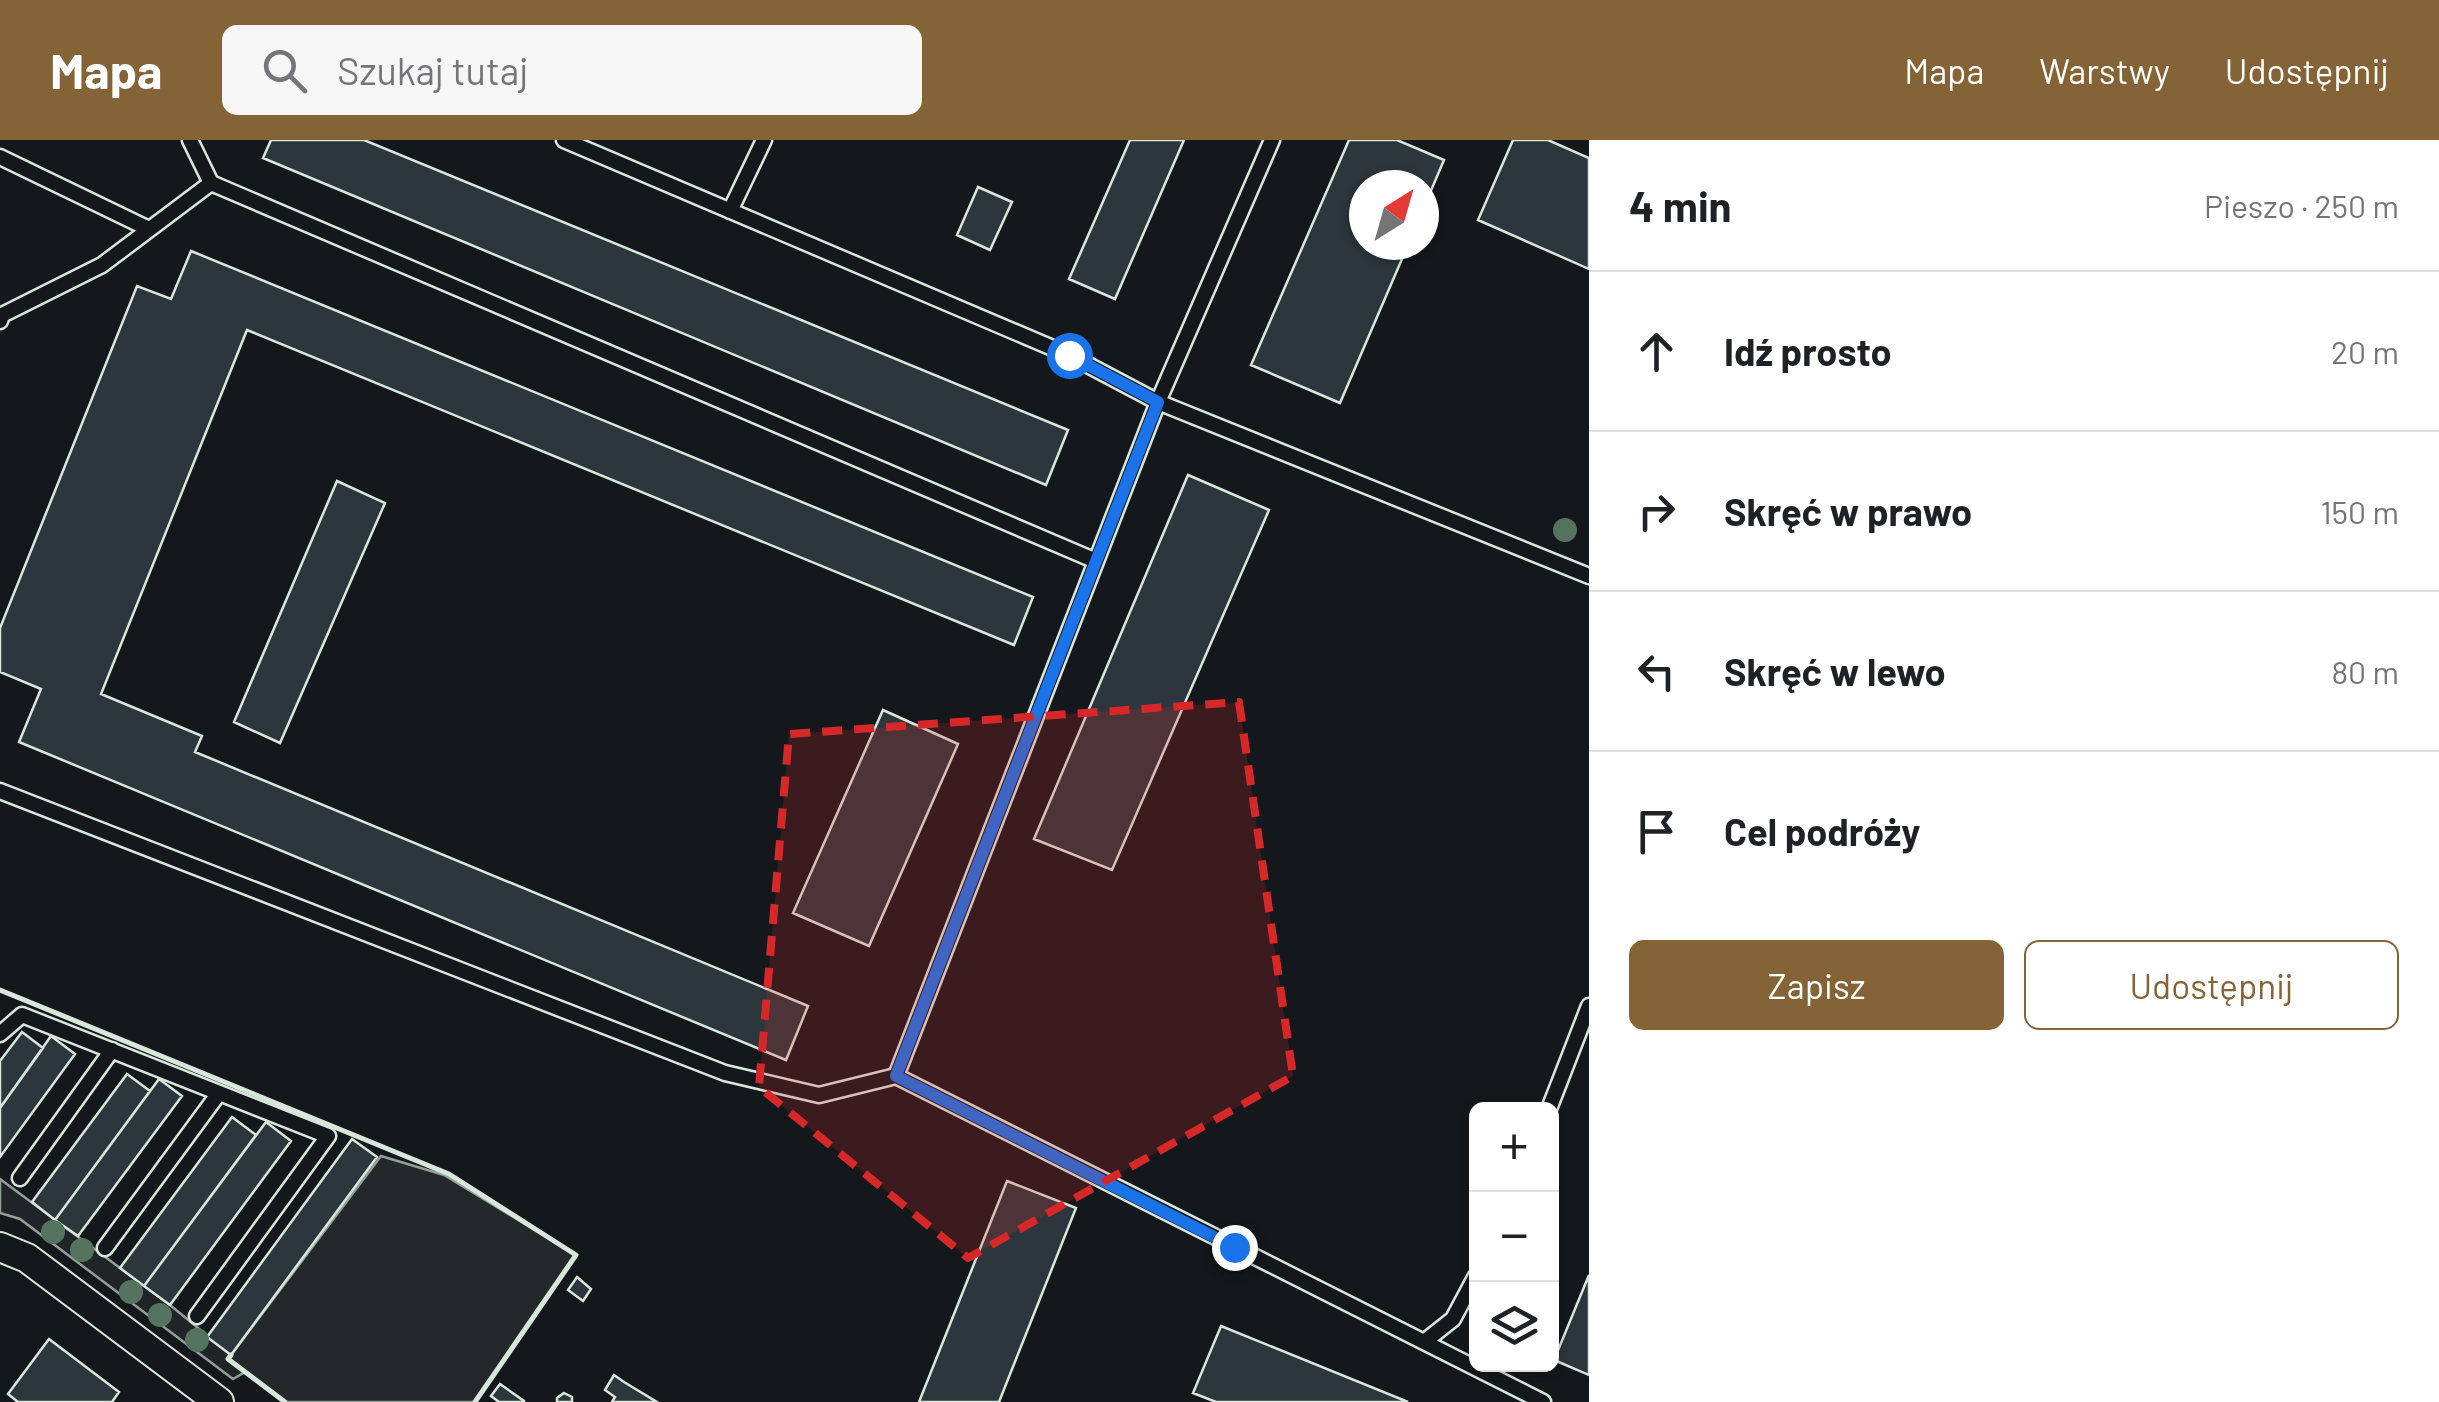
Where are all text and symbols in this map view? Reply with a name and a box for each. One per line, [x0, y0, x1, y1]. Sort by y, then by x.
search box [222, 25, 922, 115]
text: Mapa [50, 41, 162, 99]
icon: search [257, 43, 312, 98]
text: Szukaj tutaj [337, 47, 529, 93]
text: Mapa [1904, 49, 1984, 91]
text: Warstwy [2039, 49, 2170, 91]
text: Udostępnij [2225, 49, 2389, 91]
north arrow [1349, 170, 1439, 260]
text: 4 min [1629, 180, 1732, 230]
text: Pieszo · 250 m [2204, 186, 2399, 224]
icon: ahead [1629, 324, 1684, 379]
text: Idź prosto [1724, 328, 1892, 374]
text: 20 m [2331, 332, 2399, 370]
route start [1047, 333, 1093, 379]
icon: right [1629, 484, 1684, 539]
text: Skręć w prawo [1724, 488, 1972, 534]
text: 150 m [2320, 492, 2399, 530]
icon: left [1629, 644, 1684, 699]
text: Skręć w lewo [1724, 648, 1946, 694]
text: 80 m [2331, 652, 2399, 690]
icon: arrive [1629, 804, 1684, 859]
text: Cel podróży [1724, 808, 1920, 854]
button: Zapisz [1629, 940, 2004, 1030]
button: Udostępnij [2024, 940, 2399, 1030]
map controls [1469, 1102, 1559, 1372]
button: + [1469, 1102, 1559, 1192]
button: − [1469, 1192, 1559, 1282]
route end [1212, 1225, 1258, 1271]
button: layers [1469, 1282, 1559, 1372]

